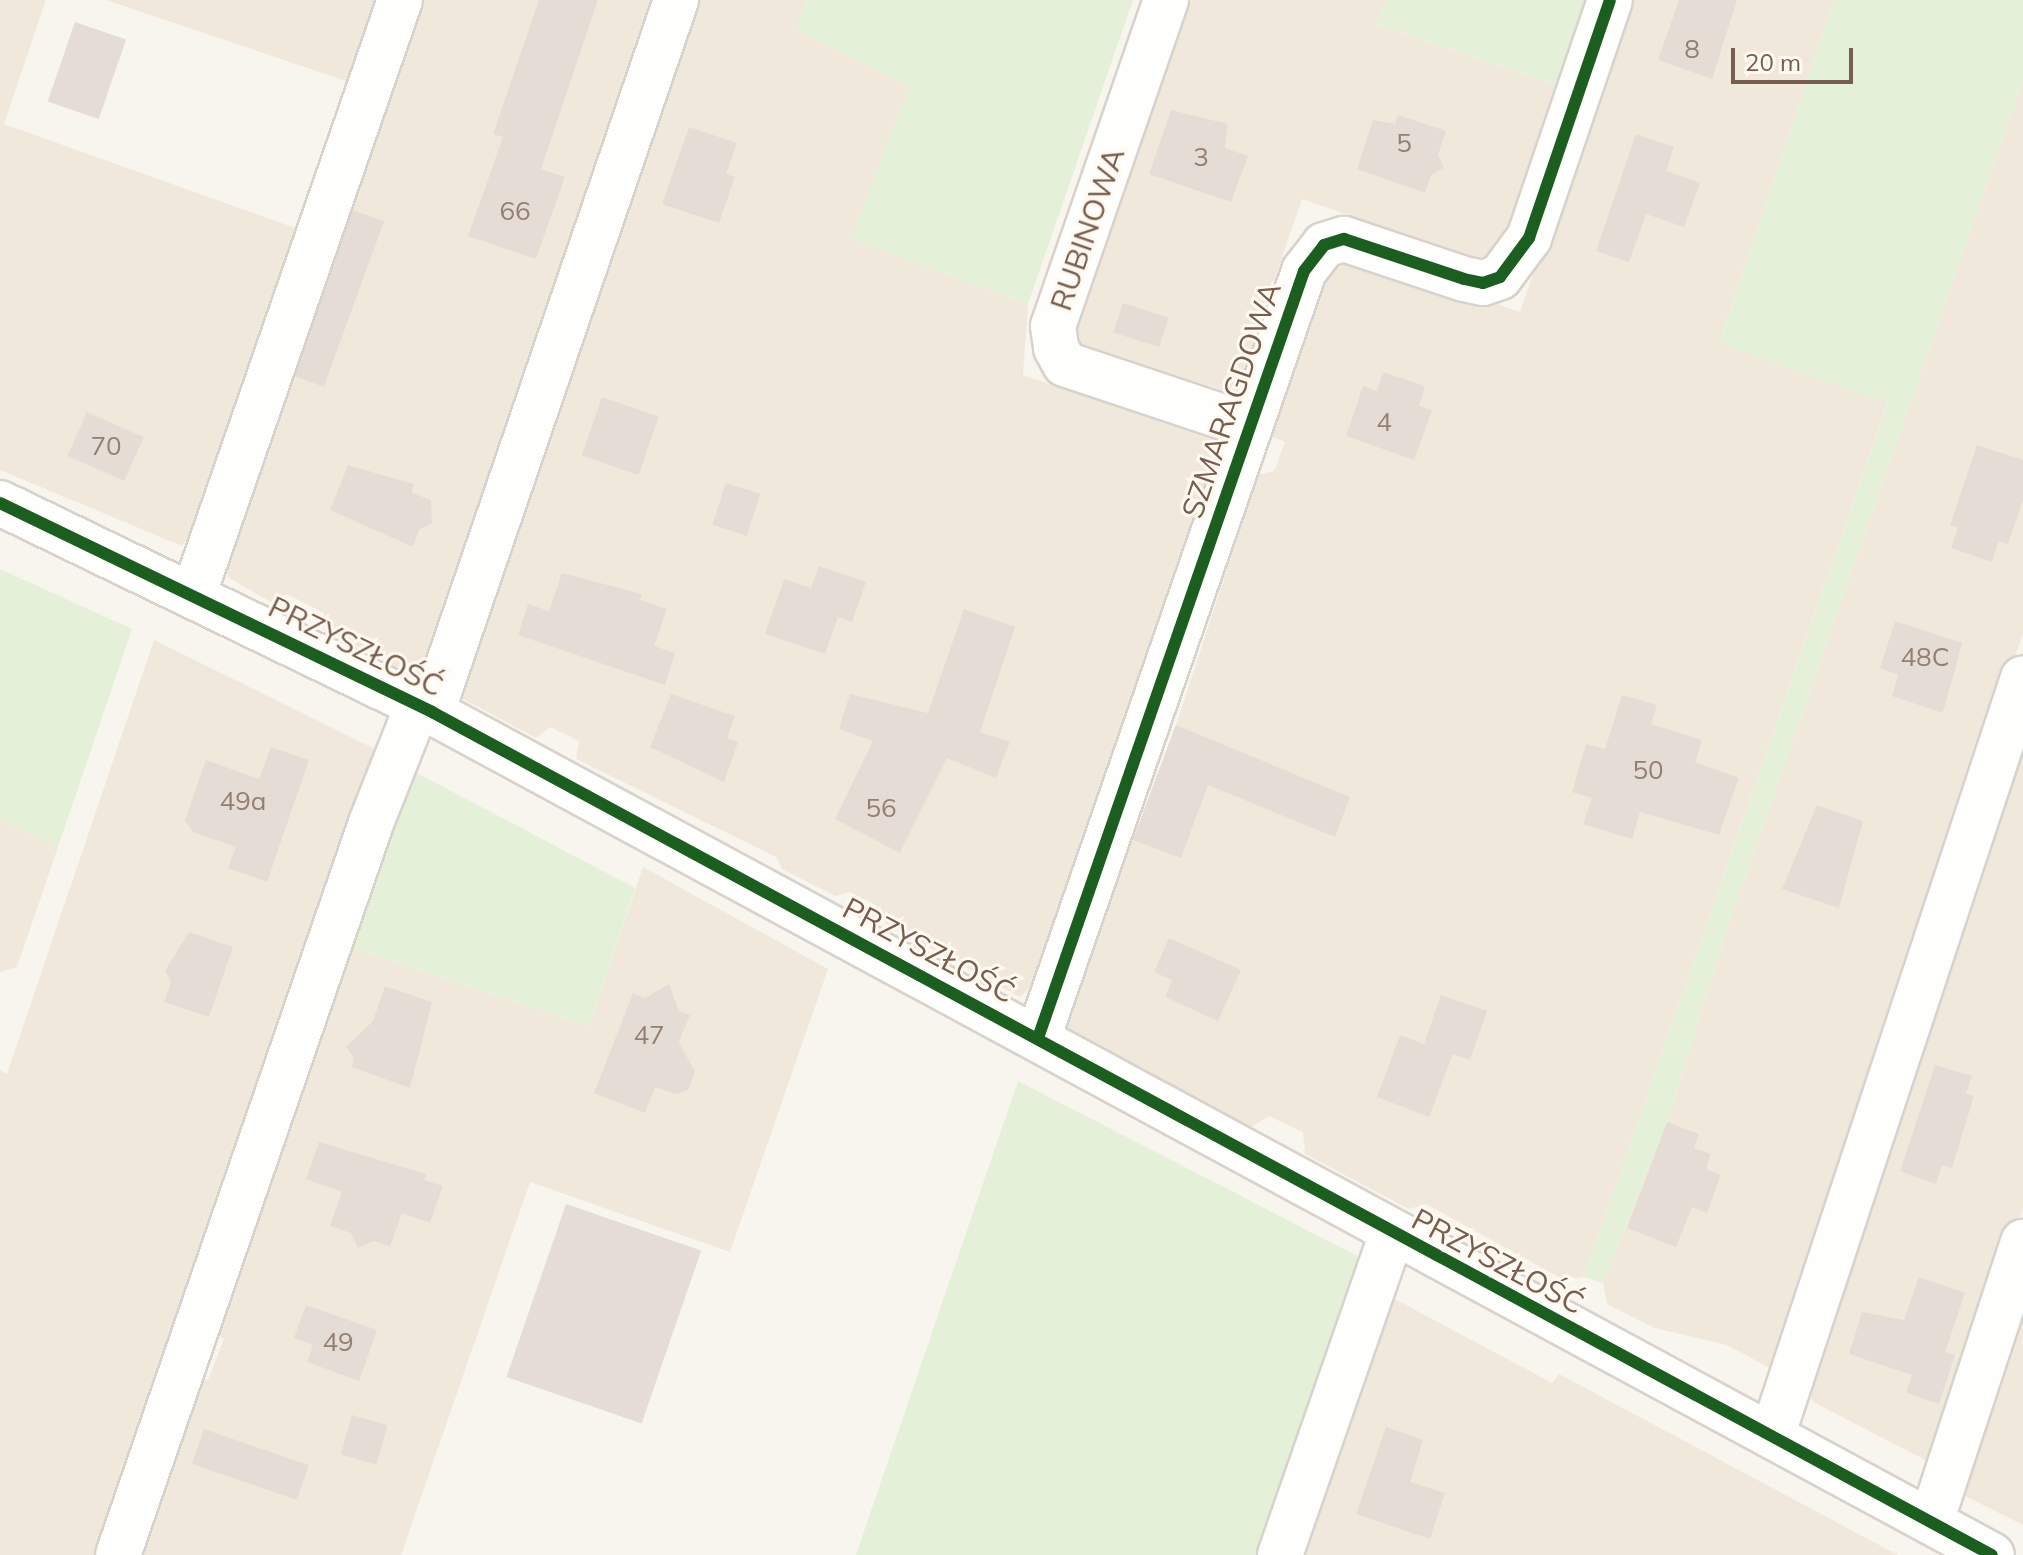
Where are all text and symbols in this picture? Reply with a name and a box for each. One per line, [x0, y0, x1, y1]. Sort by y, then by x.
scale bar [1735, 32, 1857, 82]
house number: 8 [1684, 33, 1700, 65]
text: 20 m [1745, 47, 1801, 77]
house number: 5 [1396, 127, 1412, 159]
house number: 3 [1193, 141, 1209, 173]
street label: RUBINOWA [1042, 143, 1132, 315]
house number: 66 [499, 195, 531, 227]
street label: SZMARAGDOWA [1174, 277, 1288, 523]
house number: 4 [1376, 406, 1392, 438]
house number: 70 [90, 430, 122, 462]
street label: PRZYSZŁOŚĆ [263, 588, 449, 704]
house number: 48C [1901, 641, 1949, 673]
house number: 50 [1632, 754, 1664, 786]
house number: 49a [220, 785, 266, 817]
house number: 56 [865, 792, 897, 824]
street label: PRZYSZŁOŚĆ [837, 890, 1021, 1010]
house number: 47 [633, 1019, 665, 1051]
street label: PRZYSZŁOŚĆ [1406, 1201, 1590, 1321]
house number: 49 [322, 1326, 354, 1358]

